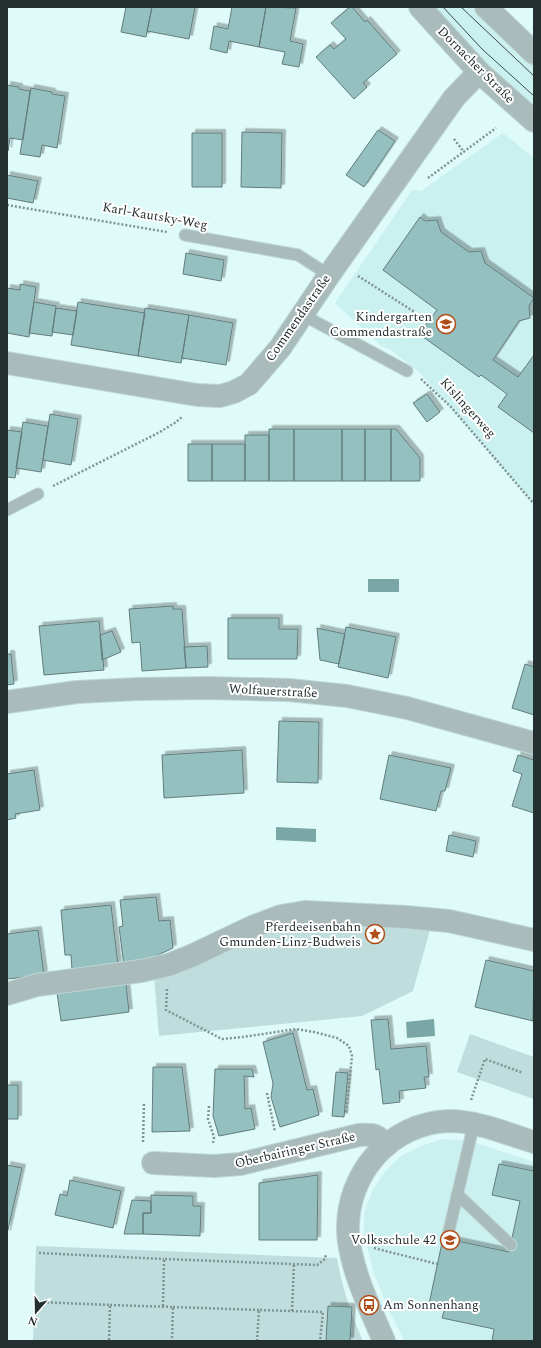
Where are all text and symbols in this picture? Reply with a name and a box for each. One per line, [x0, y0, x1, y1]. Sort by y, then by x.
street label: Dornacher Straße [433, 22, 519, 108]
street label: Karl-Kautsky-Weg [101, 197, 209, 235]
street label: Commendastraße [260, 270, 336, 366]
place label: Kindergarten Commendastraße [330, 307, 432, 342]
school or university icon: Kindergarten Commendastraße [435, 313, 457, 335]
street label: Kislingerweg [435, 373, 501, 443]
street label: Wolfauerstraße [228, 679, 318, 703]
place label: Pferdeeisenbahn Gmunden-Linz-Budweis [219, 917, 361, 952]
place icon: Pferdeeisenbahn Gmunden-Linz-Budweis [364, 923, 386, 945]
street label: Oberbairinger Straße [233, 1126, 357, 1174]
school or university icon: Volksschule 42 [439, 1229, 461, 1251]
place label: Volksschule 42 [351, 1230, 436, 1250]
north arrow [16, 1292, 56, 1332]
bus stop icon: Am Sonnenhang [358, 1294, 380, 1316]
place label: Am Sonnenhang [383, 1295, 479, 1315]
text: N [26, 1311, 40, 1330]

